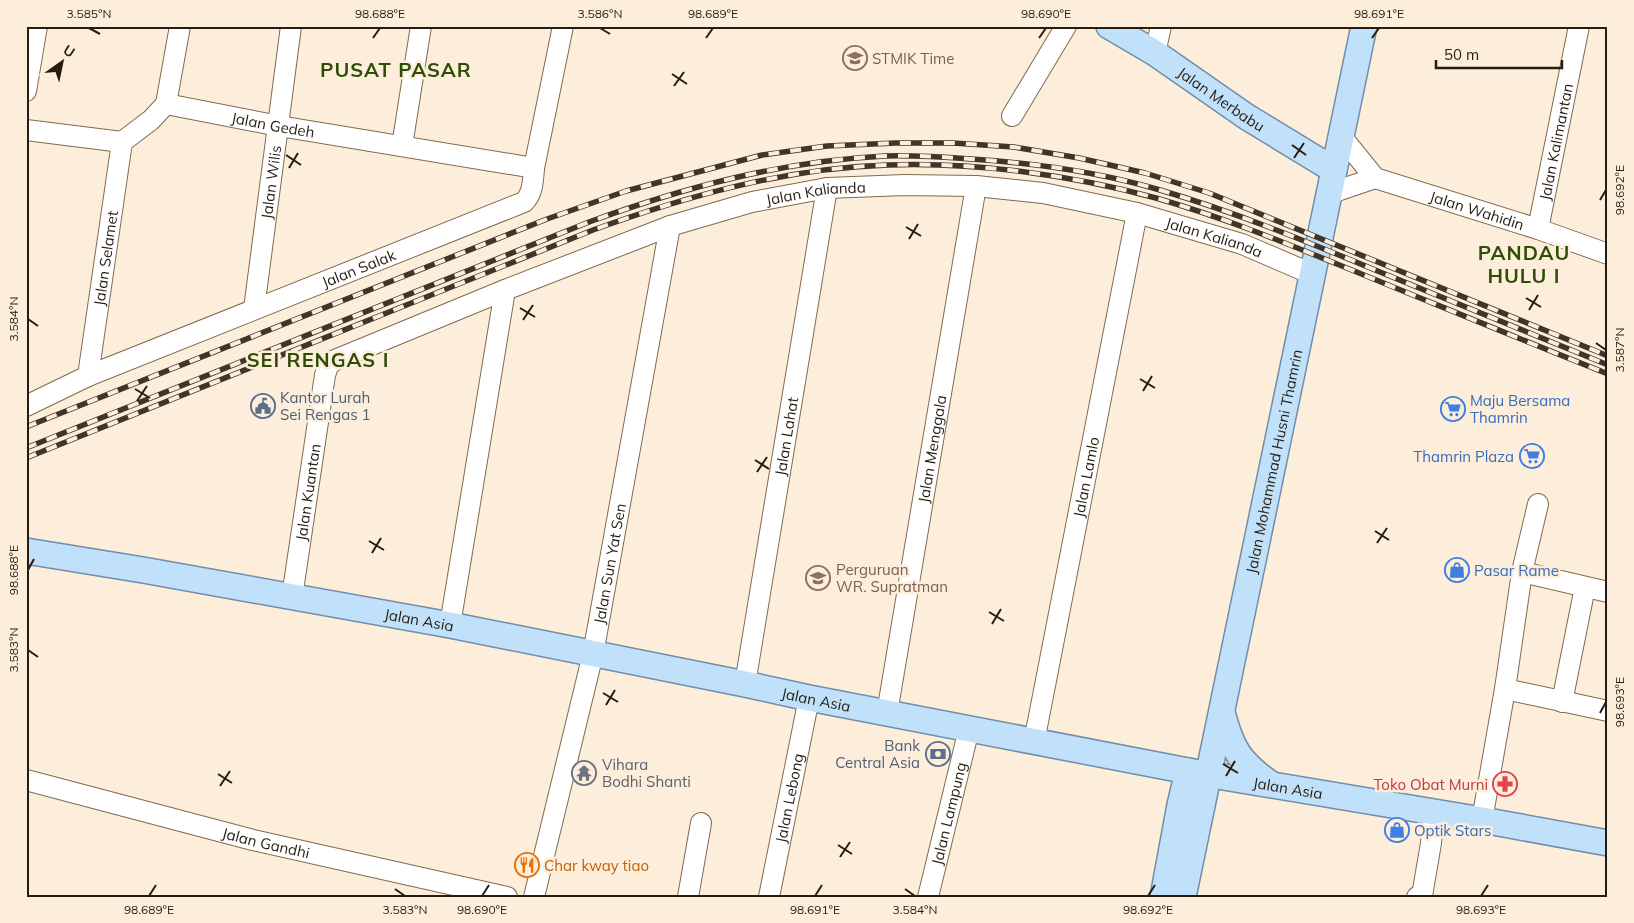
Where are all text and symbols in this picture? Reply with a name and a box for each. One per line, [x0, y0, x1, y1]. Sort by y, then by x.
text: 3.585°N [67, 6, 111, 21]
text: 98.688°E [355, 6, 405, 21]
text: 3.586°N [578, 6, 622, 21]
text: 98.689°E [688, 6, 738, 21]
text: 98.690°E [1021, 6, 1071, 21]
text: 98.691°E [1354, 6, 1404, 21]
north arrow [38, 38, 88, 88]
scale bar [1436, 38, 1563, 70]
text: U [60, 41, 78, 61]
school or university icon: STMIK Time [842, 45, 868, 71]
text: 50 m [1444, 45, 1479, 64]
place label: STMIK Time [872, 49, 954, 68]
district label: PUSAT PASAR [320, 57, 472, 82]
street label: Jalan Merbabu [1174, 62, 1268, 135]
street label: Jalan Kalimantan [1535, 82, 1577, 202]
street label: Jalan Gedeh [230, 107, 316, 141]
street label: Jalan Wilis [256, 144, 285, 220]
text: 98.692°E [1612, 165, 1627, 215]
street label: Jalan Kalianda [764, 177, 866, 209]
street label: Jalan Wahidin [1428, 186, 1527, 234]
street label: Jalan Selamet [89, 209, 121, 307]
street label: Jalan Kalianda [1163, 212, 1266, 261]
district label: PANDAU HULU I [1478, 240, 1570, 288]
street label: Jalan Salak [319, 245, 398, 291]
text: 3.584°N [6, 297, 21, 341]
text: 3.587°N [1612, 328, 1627, 372]
district label: SEI RENGAS I [247, 347, 389, 372]
street label: Jalan Mohammad Husni Thamrin [1241, 347, 1306, 575]
place label: Kantor Lurah Sei Rengas 1 [280, 388, 371, 424]
place label: Maju Bersama Thamrin [1470, 391, 1570, 427]
public building icon: Kantor Lurah Sei Rengas 1 [250, 393, 276, 419]
street label: Jalan Menggala [913, 394, 950, 504]
street label: Jalan Lahat [770, 396, 802, 477]
supermarket icon: Maju Bersama Thamrin [1440, 396, 1466, 422]
street label: Jalan Lamlo [1068, 435, 1103, 519]
street label: Jalan Kuantan [291, 442, 324, 542]
supermarket icon: Thamrin Plaza [1519, 443, 1545, 469]
place label: Thamrin Plaza [1413, 447, 1514, 466]
street label: Jalan Sun Yat Sen [589, 502, 629, 625]
text: 98.688°E [6, 545, 21, 595]
shop icon: Pasar Rame [1444, 557, 1470, 583]
place label: Perguruan WR. Supratman [836, 560, 948, 596]
place label: Pasar Rame [1474, 561, 1559, 580]
school or university icon: Perguruan WR. Supratman [805, 565, 831, 591]
street label: Jalan Asia [383, 604, 455, 635]
text: 3.583°N [6, 628, 21, 672]
text: 98.693°E [1612, 677, 1627, 727]
street label: Jalan Asia [780, 683, 852, 715]
place label: Bank Central Asia [835, 736, 920, 772]
bank icon: Bank Central Asia [925, 741, 951, 767]
street label: Jalan Lebong [771, 752, 807, 844]
place label: Vihara Bodhi Shanti [602, 755, 691, 791]
temple icon: Vihara Bodhi Shanti [571, 760, 597, 786]
street label: Jalan Lampung [927, 760, 970, 867]
pharmacy icon: Toko Obat Murni [1492, 771, 1518, 797]
street label: Jalan Asia [1252, 773, 1324, 803]
place label: Toko Obat Murni [1373, 775, 1488, 794]
shop icon: Optik Stars [1384, 817, 1410, 843]
place label: Optik Stars [1414, 821, 1491, 840]
street label: Jalan Gandhi [220, 823, 312, 862]
restaurant icon: Char kway tiao [514, 852, 540, 878]
place label: Char kway tiao [544, 856, 649, 875]
text: 98.689°E [124, 902, 174, 917]
text: 3.583°N [383, 902, 427, 917]
text: 98.690°E [457, 902, 507, 917]
text: 98.691°E [790, 902, 840, 917]
text: 3.584°N [893, 902, 937, 917]
text: 98.692°E [1123, 902, 1173, 917]
text: 98.693°E [1456, 902, 1506, 917]

